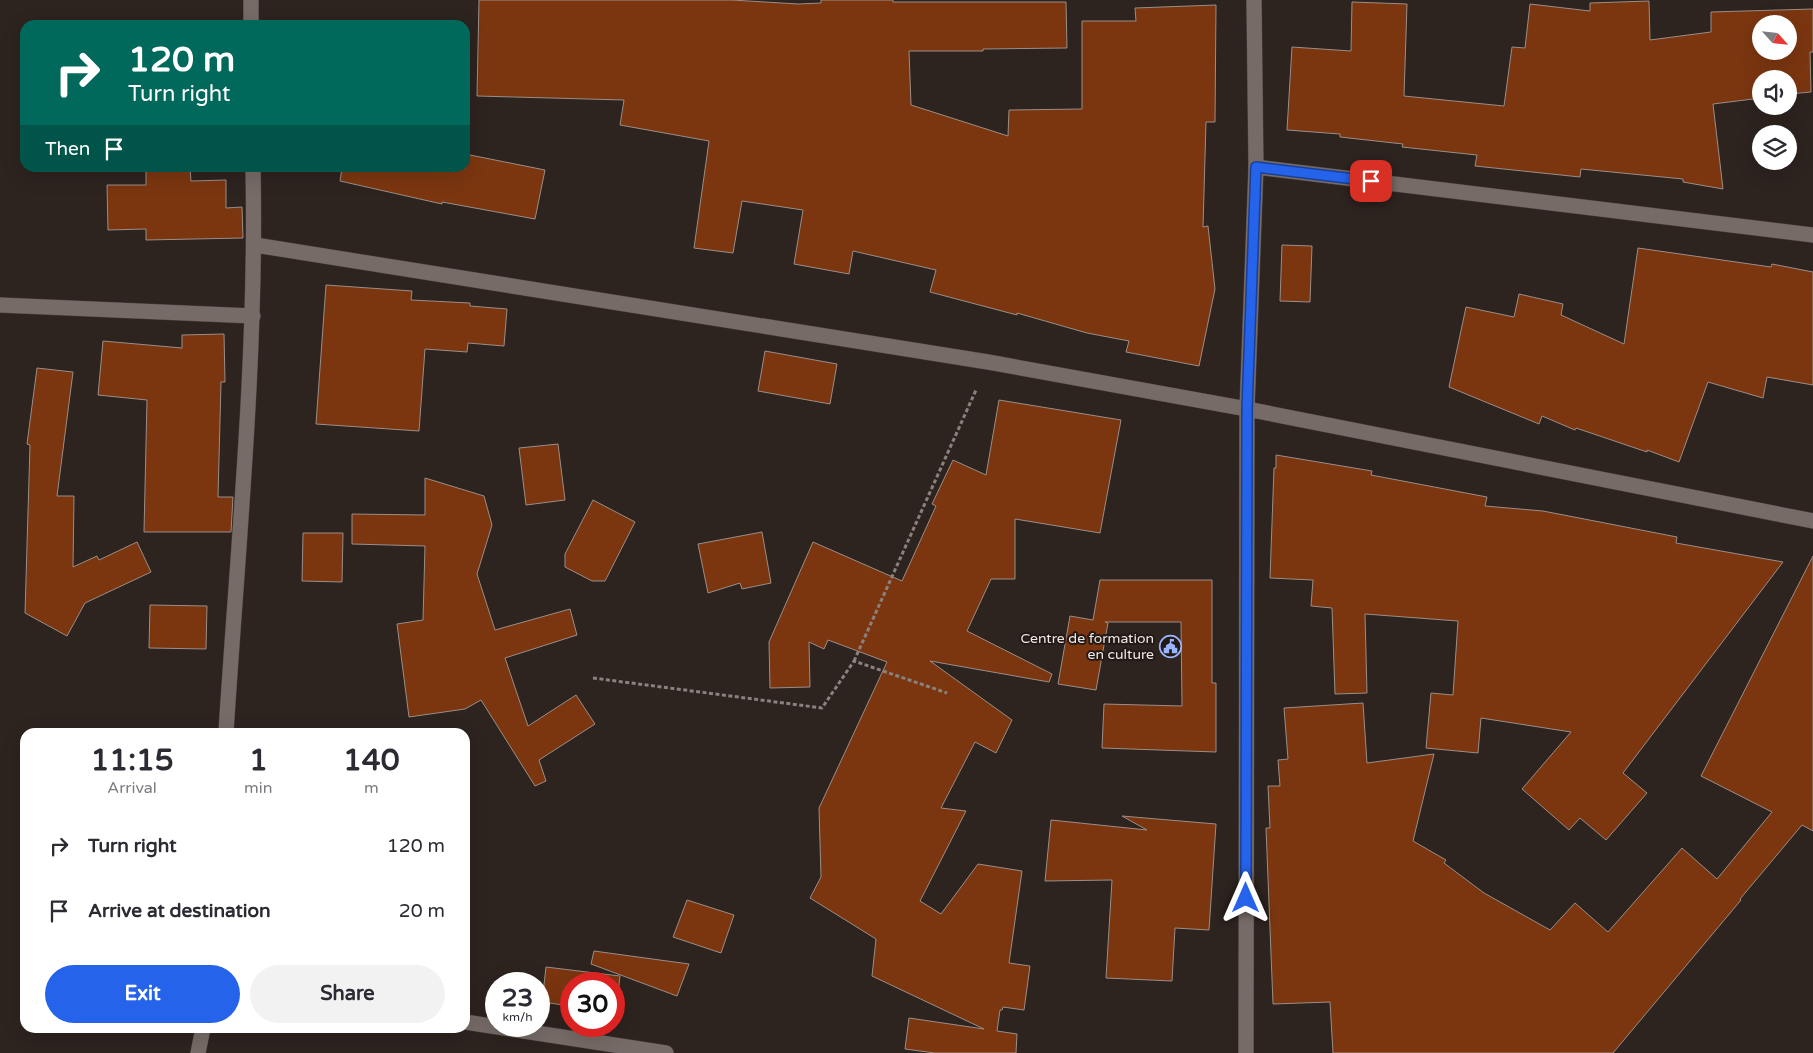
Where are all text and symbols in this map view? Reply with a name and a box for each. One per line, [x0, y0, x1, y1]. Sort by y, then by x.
north arrow [1752, 15, 1798, 60]
map controls [1752, 15, 1797, 170]
text: 120 m [128, 39, 235, 81]
icon: right [45, 40, 110, 105]
button: sound [1752, 70, 1797, 115]
text: Turn right [128, 81, 230, 107]
button: layers [1752, 125, 1797, 170]
icon: arrive [100, 135, 128, 163]
text: Then [45, 138, 90, 160]
pin [1350, 160, 1392, 202]
icon: arrive [1357, 167, 1385, 195]
place label: Centre de formation en culture [1021, 630, 1154, 663]
public building icon: Centre de formation en culture [1158, 634, 1182, 658]
text: 11:15 [90, 742, 174, 779]
text: 1 [249, 742, 268, 779]
text: 140 [343, 742, 400, 779]
text: Arrival [107, 778, 157, 798]
text: min [244, 778, 273, 798]
text: m [364, 778, 379, 798]
icon: right [45, 832, 73, 860]
text: Turn right [88, 835, 176, 857]
text: 120 m [387, 835, 445, 857]
position arrow [1219, 871, 1271, 923]
icon: arrive [45, 897, 73, 925]
text: Arrive at destination [88, 900, 271, 922]
text: 20 m [399, 900, 445, 922]
button: Exit [45, 965, 240, 1023]
button: Share [250, 965, 445, 1023]
speed limit sign: 30 [560, 972, 625, 1037]
text: 23 [502, 983, 533, 1013]
text: km/h [502, 1010, 533, 1024]

